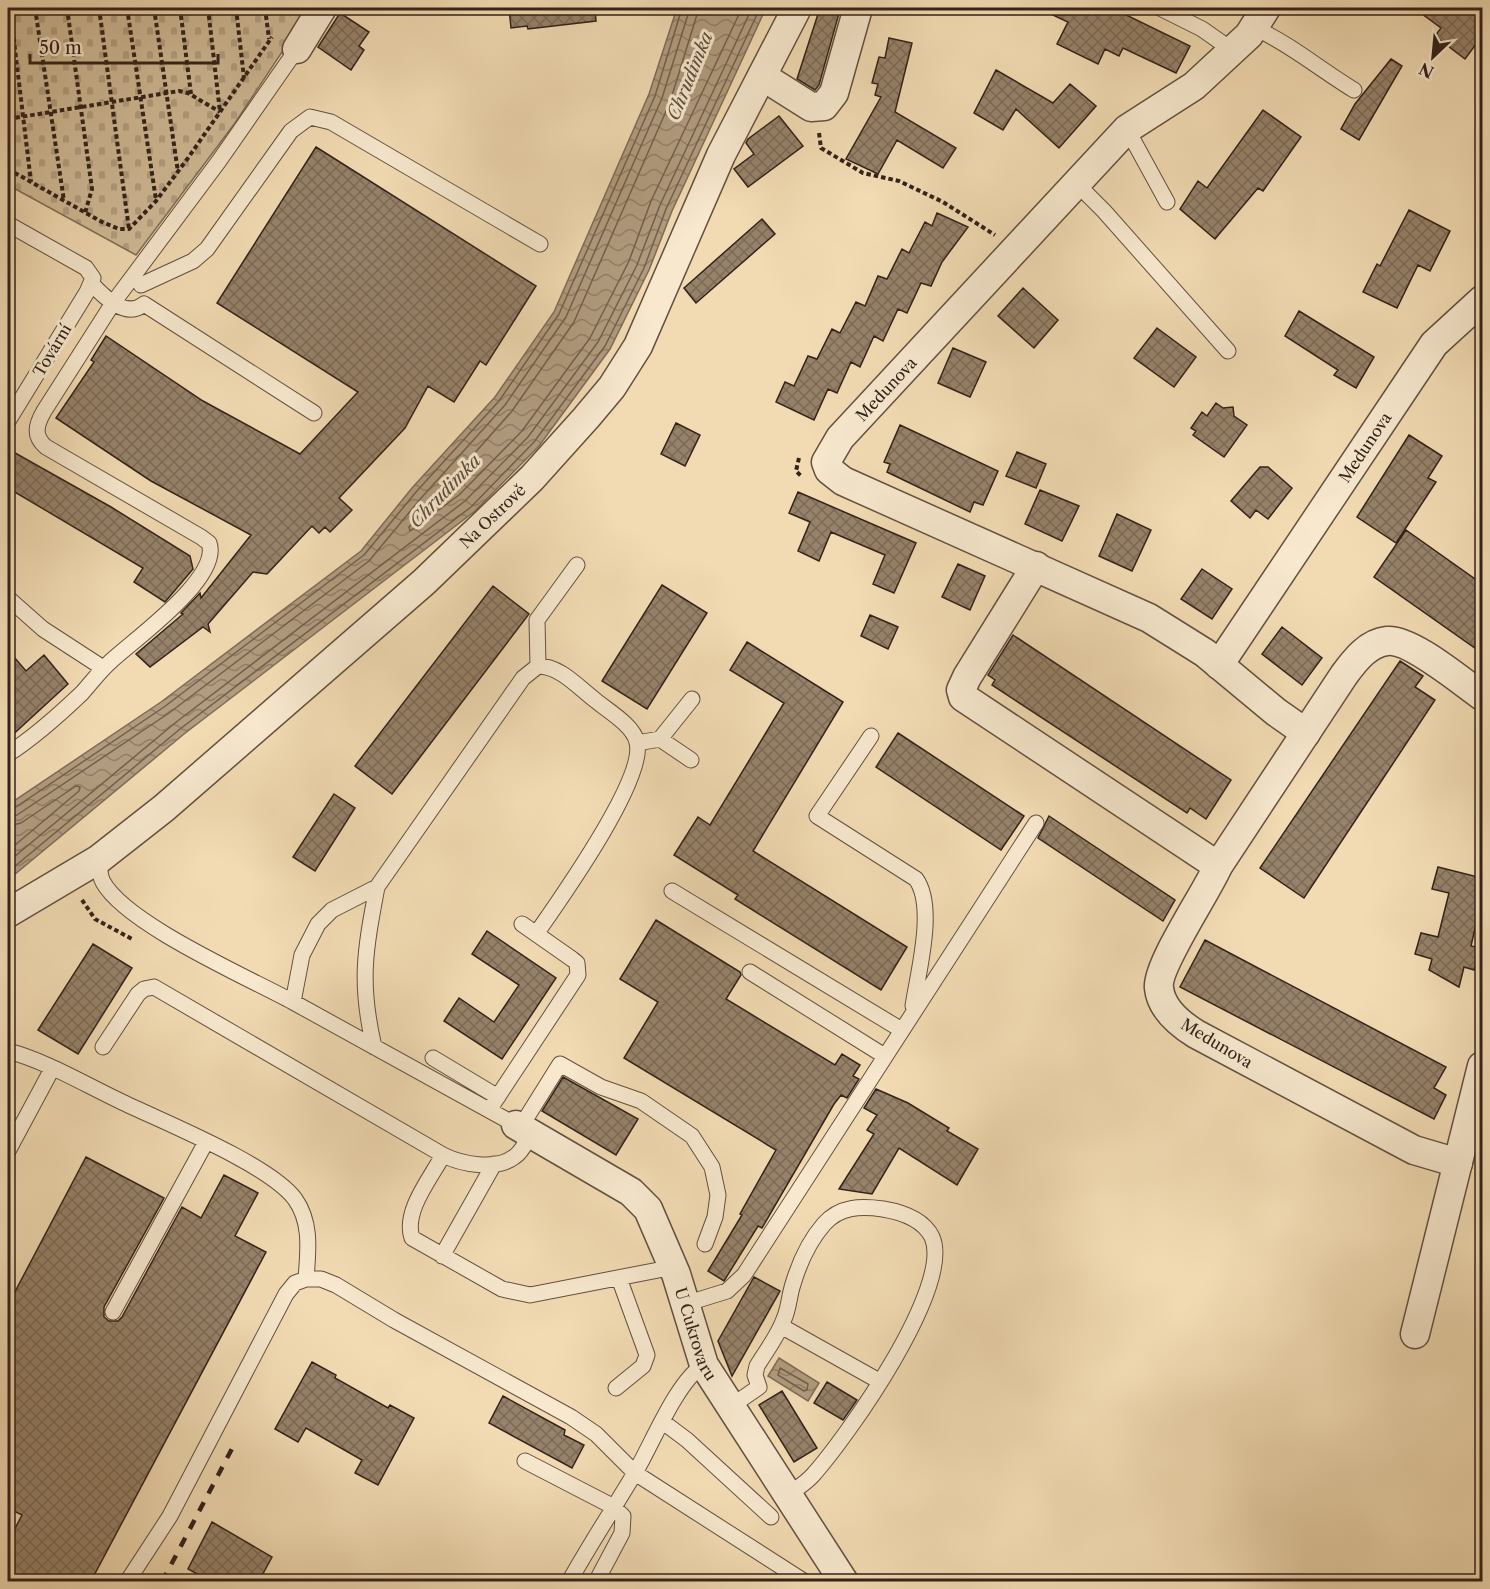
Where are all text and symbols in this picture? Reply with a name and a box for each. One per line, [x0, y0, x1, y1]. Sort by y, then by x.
scale bar [30, 27, 218, 65]
north arrow [1403, 27, 1463, 87]
water label: Chrudimka [662, 28, 718, 123]
text: 50 m [39, 37, 82, 59]
text: N [1416, 58, 1437, 83]
street label: Tovární [28, 320, 76, 380]
street label: Medunova [851, 352, 921, 425]
street label: Medunova [1334, 408, 1396, 486]
water label: Chrudimka [405, 450, 485, 532]
street label: Na Ostrově [455, 480, 530, 552]
street label: Medunova [1177, 1014, 1257, 1073]
street label: U Cukrovaru [671, 1285, 721, 1384]

